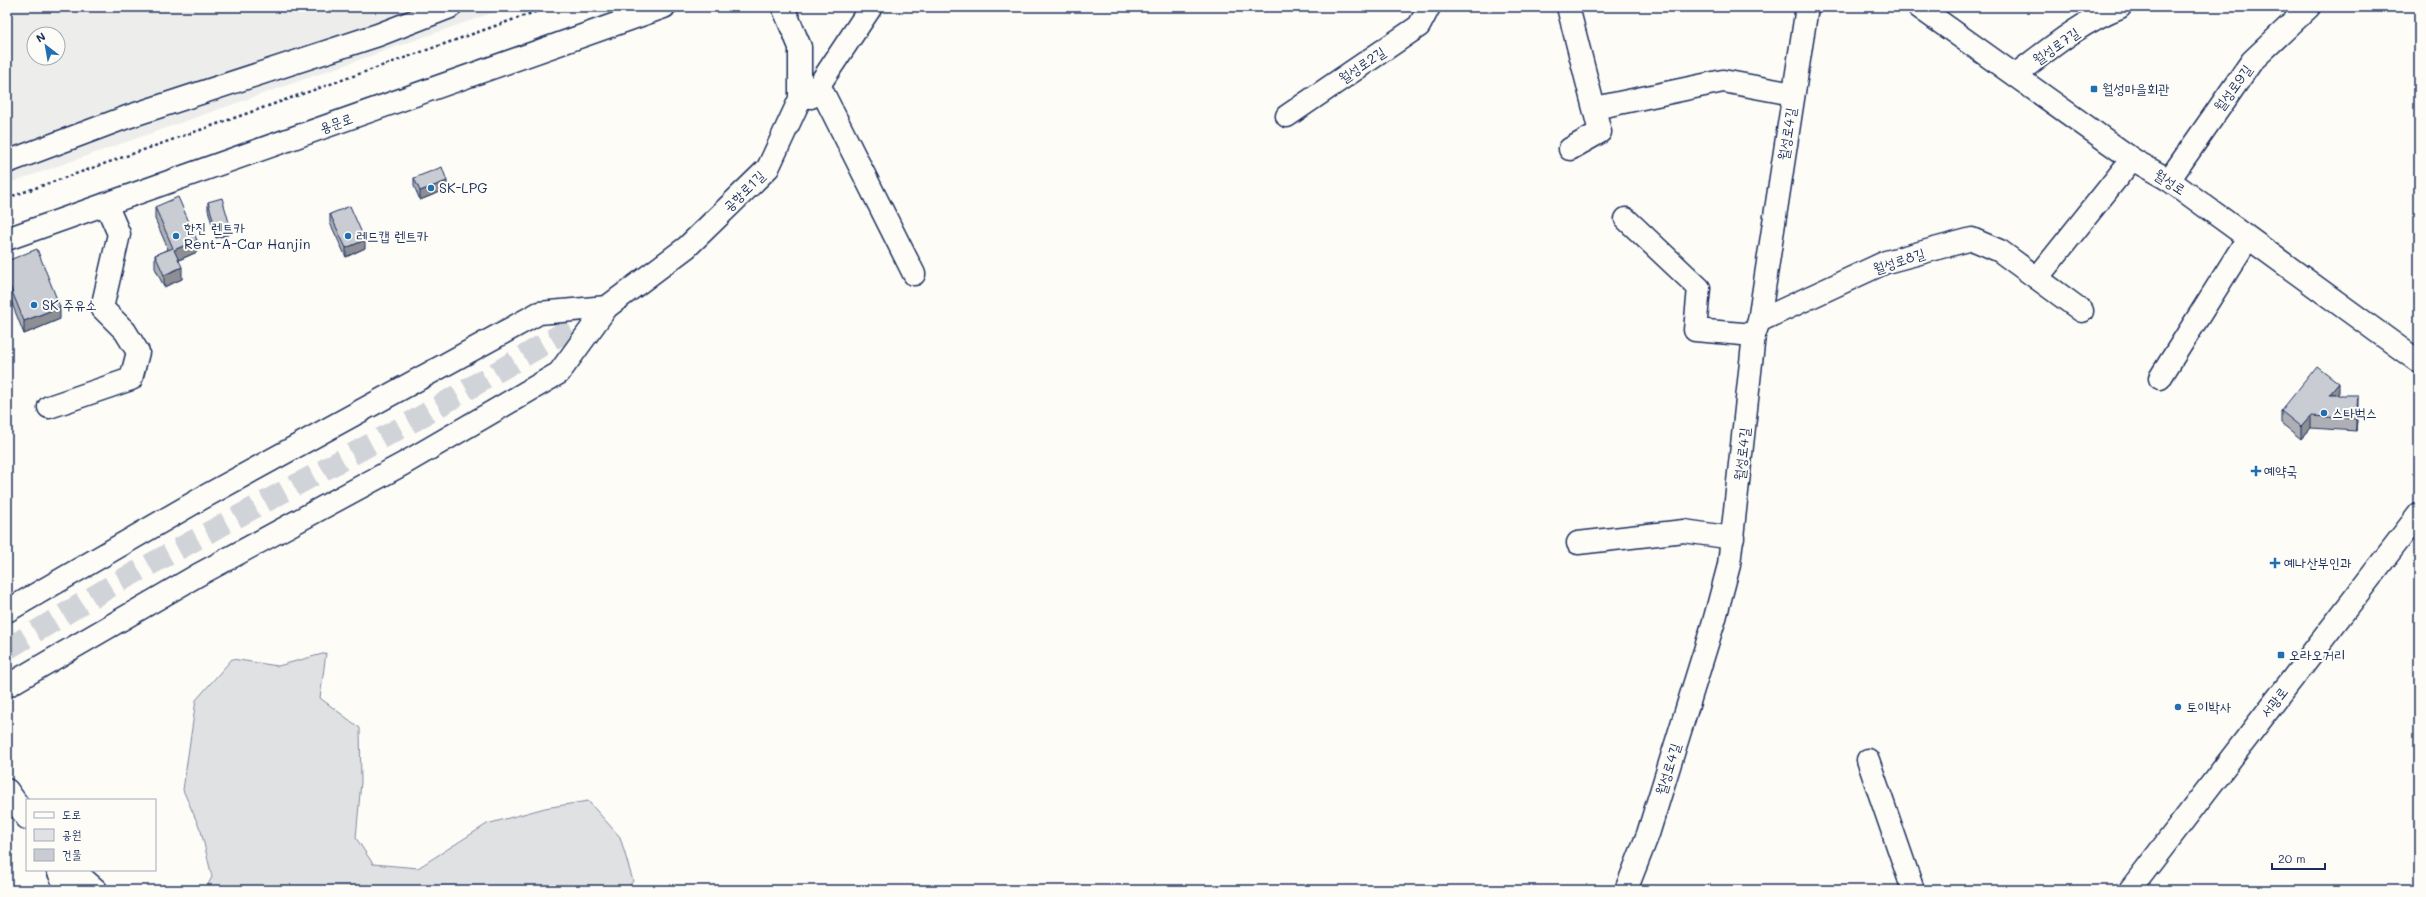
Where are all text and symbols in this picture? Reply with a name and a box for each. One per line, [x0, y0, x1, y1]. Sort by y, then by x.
street label: 월성로7길 [2029, 22, 2083, 69]
north arrow [26, 26, 66, 66]
text: N [33, 28, 48, 46]
street label: 월성로2길 [1334, 42, 1390, 87]
street label: 월성로9길 [2209, 60, 2256, 115]
place label: 월성마을회관 [2102, 79, 2170, 98]
marker: 월성마을회관 [2089, 84, 2099, 94]
street label: 월성로4길 [1773, 105, 1800, 162]
street label: 용문로 [317, 108, 355, 137]
street label: 월성로 [2151, 164, 2190, 199]
street label: 공항로1길 [719, 165, 769, 215]
place label: SK-LPG [439, 178, 488, 197]
marker: SK-LPG [426, 183, 436, 193]
place label: 한진 렌트카 Rent-A-Car Hanjin [184, 218, 311, 253]
place label: 레드캡 렌트카 [356, 226, 429, 245]
marker: 한진 렌트카 Rent-A-Car Hanjin [171, 231, 181, 241]
marker: 레드캡 렌트카 [343, 231, 353, 241]
street label: 월성로8길 [1870, 243, 1928, 278]
place label: SK 주유소 [42, 295, 97, 314]
marker: SK 주유소 [29, 300, 39, 310]
place label: 스타벅스 [2332, 403, 2377, 422]
marker: 스타벅스 [2319, 408, 2329, 418]
street label: 월성로4길 [1729, 426, 1754, 481]
place label: 예약국 [2264, 461, 2298, 480]
marker: 예약국 [2251, 466, 2261, 476]
place label: 예나산부인과 [2284, 553, 2352, 572]
marker: 예나산부인과 [2269, 557, 2281, 569]
place label: 오라오거리 [2289, 645, 2345, 664]
marker: 오라오거리 [2276, 650, 2286, 660]
street label: 서광로 [2256, 683, 2291, 721]
place label: 토이박사 [2186, 697, 2232, 716]
marker: 토이박사 [2173, 702, 2183, 712]
street label: 월성로4길 [1651, 740, 1685, 797]
legend [26, 799, 156, 871]
text: 도로 [62, 806, 81, 822]
text: 공원 [62, 826, 81, 842]
scale bar [2272, 845, 2325, 871]
text: 건물 [62, 846, 82, 862]
text: 20 m [2278, 850, 2306, 866]

